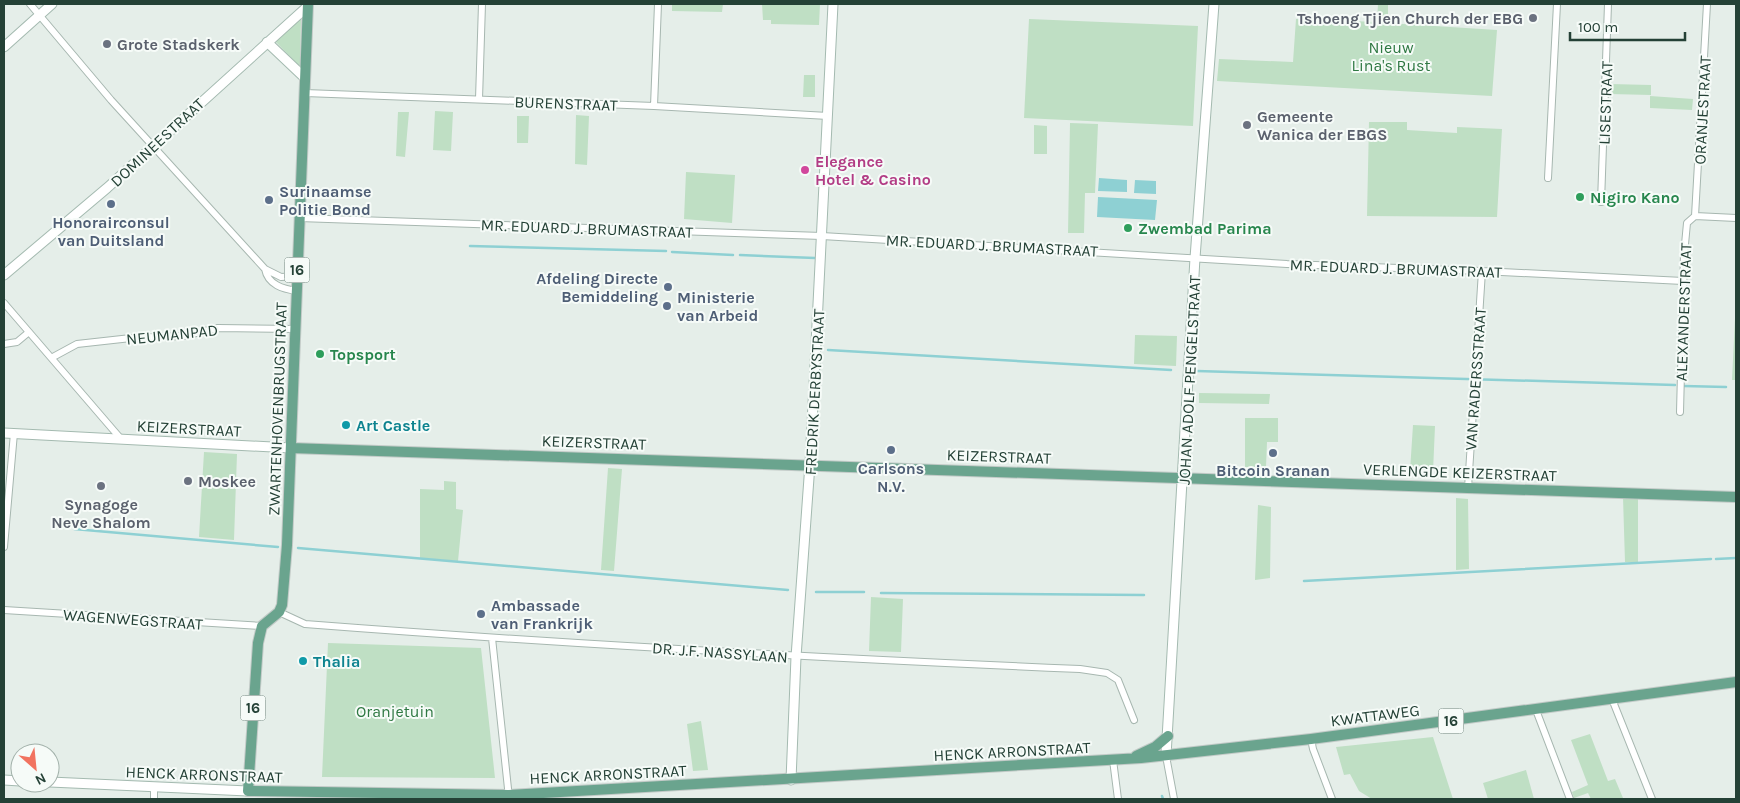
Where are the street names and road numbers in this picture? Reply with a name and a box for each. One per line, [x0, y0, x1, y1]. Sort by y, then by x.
street label: ORANJESTRAAT [1690, 55, 1715, 165]
street label: LISESTRAAT [1595, 61, 1616, 145]
street label: BURENSTRAAT [514, 92, 618, 115]
street label: DOMINEESTRAAT [107, 94, 208, 191]
street label: MR. EDUARD J. BRUMASTRAAT [480, 215, 694, 242]
street label: MR. EDUARD J. BRUMASTRAAT [885, 230, 1099, 261]
street label: ALEXANDERSTRAAT [1672, 242, 1695, 382]
street label: MR. EDUARD J. BRUMASTRAAT [1289, 255, 1503, 282]
road number: 16 [284, 258, 310, 282]
street label: JOHAN ADOLF PENGELSTRAAT [1175, 275, 1204, 485]
street label: ZWARTENHOVENBRUGSTRAAT [264, 302, 291, 516]
street label: VAN RADERSSTRAAT [1461, 307, 1490, 451]
street label: FREDRIK DERBYSTRAAT [801, 308, 828, 476]
street label: NEUMANPAD [125, 320, 219, 349]
street label: KEIZERSTRAAT [136, 416, 242, 441]
street label: KEIZERSTRAAT [541, 431, 647, 454]
street label: KEIZERSTRAAT [946, 445, 1052, 468]
street label: VERLENGDE KEIZERSTRAAT [1363, 460, 1557, 485]
street label: WAGENWEGSTRAAT [62, 605, 203, 634]
street label: DR. J.F. NASSYLAAN [651, 638, 788, 667]
road number: 16 [240, 696, 266, 720]
street label: KWATTAWEG [1329, 701, 1421, 730]
road number: 16 [1438, 708, 1464, 734]
street label: HENCK ARRONSTRAAT [933, 738, 1091, 765]
street label: HENCK ARRONSTRAAT [529, 761, 687, 788]
street label: HENCK ARRONSTRAAT [125, 762, 283, 787]

